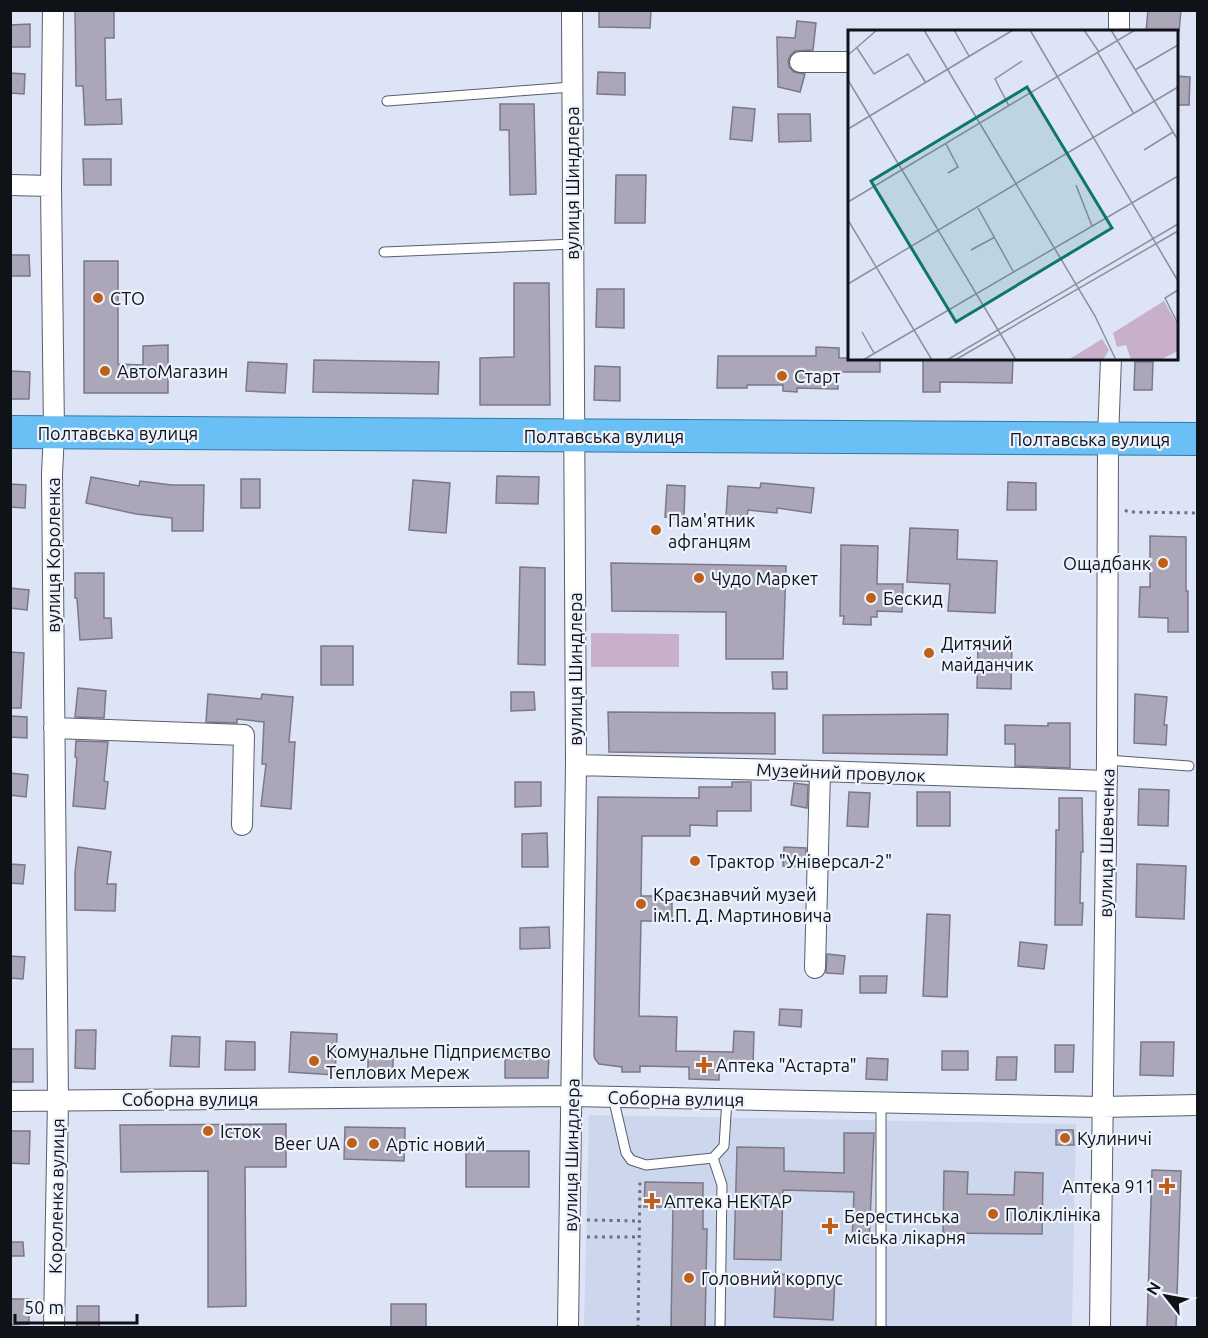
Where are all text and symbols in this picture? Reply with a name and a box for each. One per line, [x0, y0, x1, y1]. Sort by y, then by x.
inset map [848, 30, 1178, 360]
street label: вулиця Шиндлера [562, 106, 582, 260]
place label: СТО [110, 288, 145, 308]
marker: СТО [91, 291, 105, 305]
place label: АвтоМагазин [117, 361, 228, 381]
marker: АвтоМагазин [98, 364, 112, 378]
place label: Старт [794, 366, 840, 386]
marker: Старт [775, 369, 789, 383]
street label: Полтавська вулиця [38, 423, 198, 443]
street label: Полтавська вулиця [524, 426, 684, 446]
street label: Полтавська вулиця [1010, 429, 1170, 449]
street label: вулиця Короленка [43, 477, 63, 633]
place label: Пам'ятник афганцям [668, 510, 755, 551]
marker: Пам'ятник афганцям [649, 523, 663, 537]
place label: Ощадбанк [1063, 553, 1151, 573]
marker: Ощадбанк [1156, 556, 1170, 570]
place label: Чудо Маркет [711, 568, 818, 588]
marker: Чудо Маркет [692, 571, 706, 585]
place label: Бескид [883, 588, 943, 608]
marker: Бескид [864, 591, 878, 605]
street label: вулиця Шиндлера [565, 592, 585, 746]
place label: Дитячий майданчик [941, 633, 1034, 674]
marker: Дитячий майданчик [922, 646, 936, 660]
street label: Музейний провулок [756, 759, 926, 785]
street label: вулиця Шевченка [1095, 768, 1117, 918]
place label: Трактор "Універсал-2" [707, 851, 892, 871]
marker: Трактор "Універсал-2" [688, 854, 702, 868]
place label: Краєзнавчий музей ім.П. Д. Мартиновича [653, 884, 832, 925]
marker: Краєзнавчий музей ім.П. Д. Мартиновича [634, 897, 648, 911]
place label: Комунальне Підприємство Теплових Мереж [326, 1041, 551, 1082]
marker: Комунальне Підприємство Теплових Мереж [307, 1054, 321, 1068]
place label: Аптека "Астарта" [716, 1055, 857, 1075]
marker: Аптека "Астарта" [697, 1058, 711, 1072]
street label: вулиця Шиндлера [560, 1078, 582, 1232]
street label: Соборна вулиця [608, 1087, 744, 1109]
street label: Соборна вулиця [122, 1089, 258, 1109]
street label: Короленка вулиця [45, 1118, 67, 1274]
place label: Істок [220, 1121, 261, 1141]
marker: Істок [201, 1124, 215, 1138]
place label: Кулиничі [1077, 1128, 1152, 1148]
marker: Кулиничі [1058, 1131, 1072, 1145]
place label: Beer UA [274, 1133, 340, 1153]
place label: Артіс новий [386, 1134, 485, 1154]
marker: Beer UA [345, 1136, 359, 1150]
marker: Артіс новий [367, 1137, 381, 1151]
place label: Аптека 911 [1062, 1176, 1155, 1196]
marker: Аптека 911 [1160, 1179, 1174, 1193]
place label: Аптека НЕКТАР [664, 1191, 792, 1211]
marker: Аптека НЕКТАР [645, 1194, 659, 1208]
place label: Поліклініка [1005, 1204, 1101, 1224]
place label: Берестинська міська лікарня [844, 1206, 966, 1247]
marker: Поліклініка [986, 1207, 1000, 1221]
marker: Берестинська міська лікарня [821, 1217, 839, 1235]
north arrow [1136, 1266, 1196, 1326]
place label: Головний корпус [701, 1268, 843, 1288]
marker: Головний корпус [682, 1271, 696, 1285]
text: N [1142, 1279, 1164, 1298]
scale bar [15, 1287, 136, 1325]
text: 50 m [24, 1297, 64, 1317]

